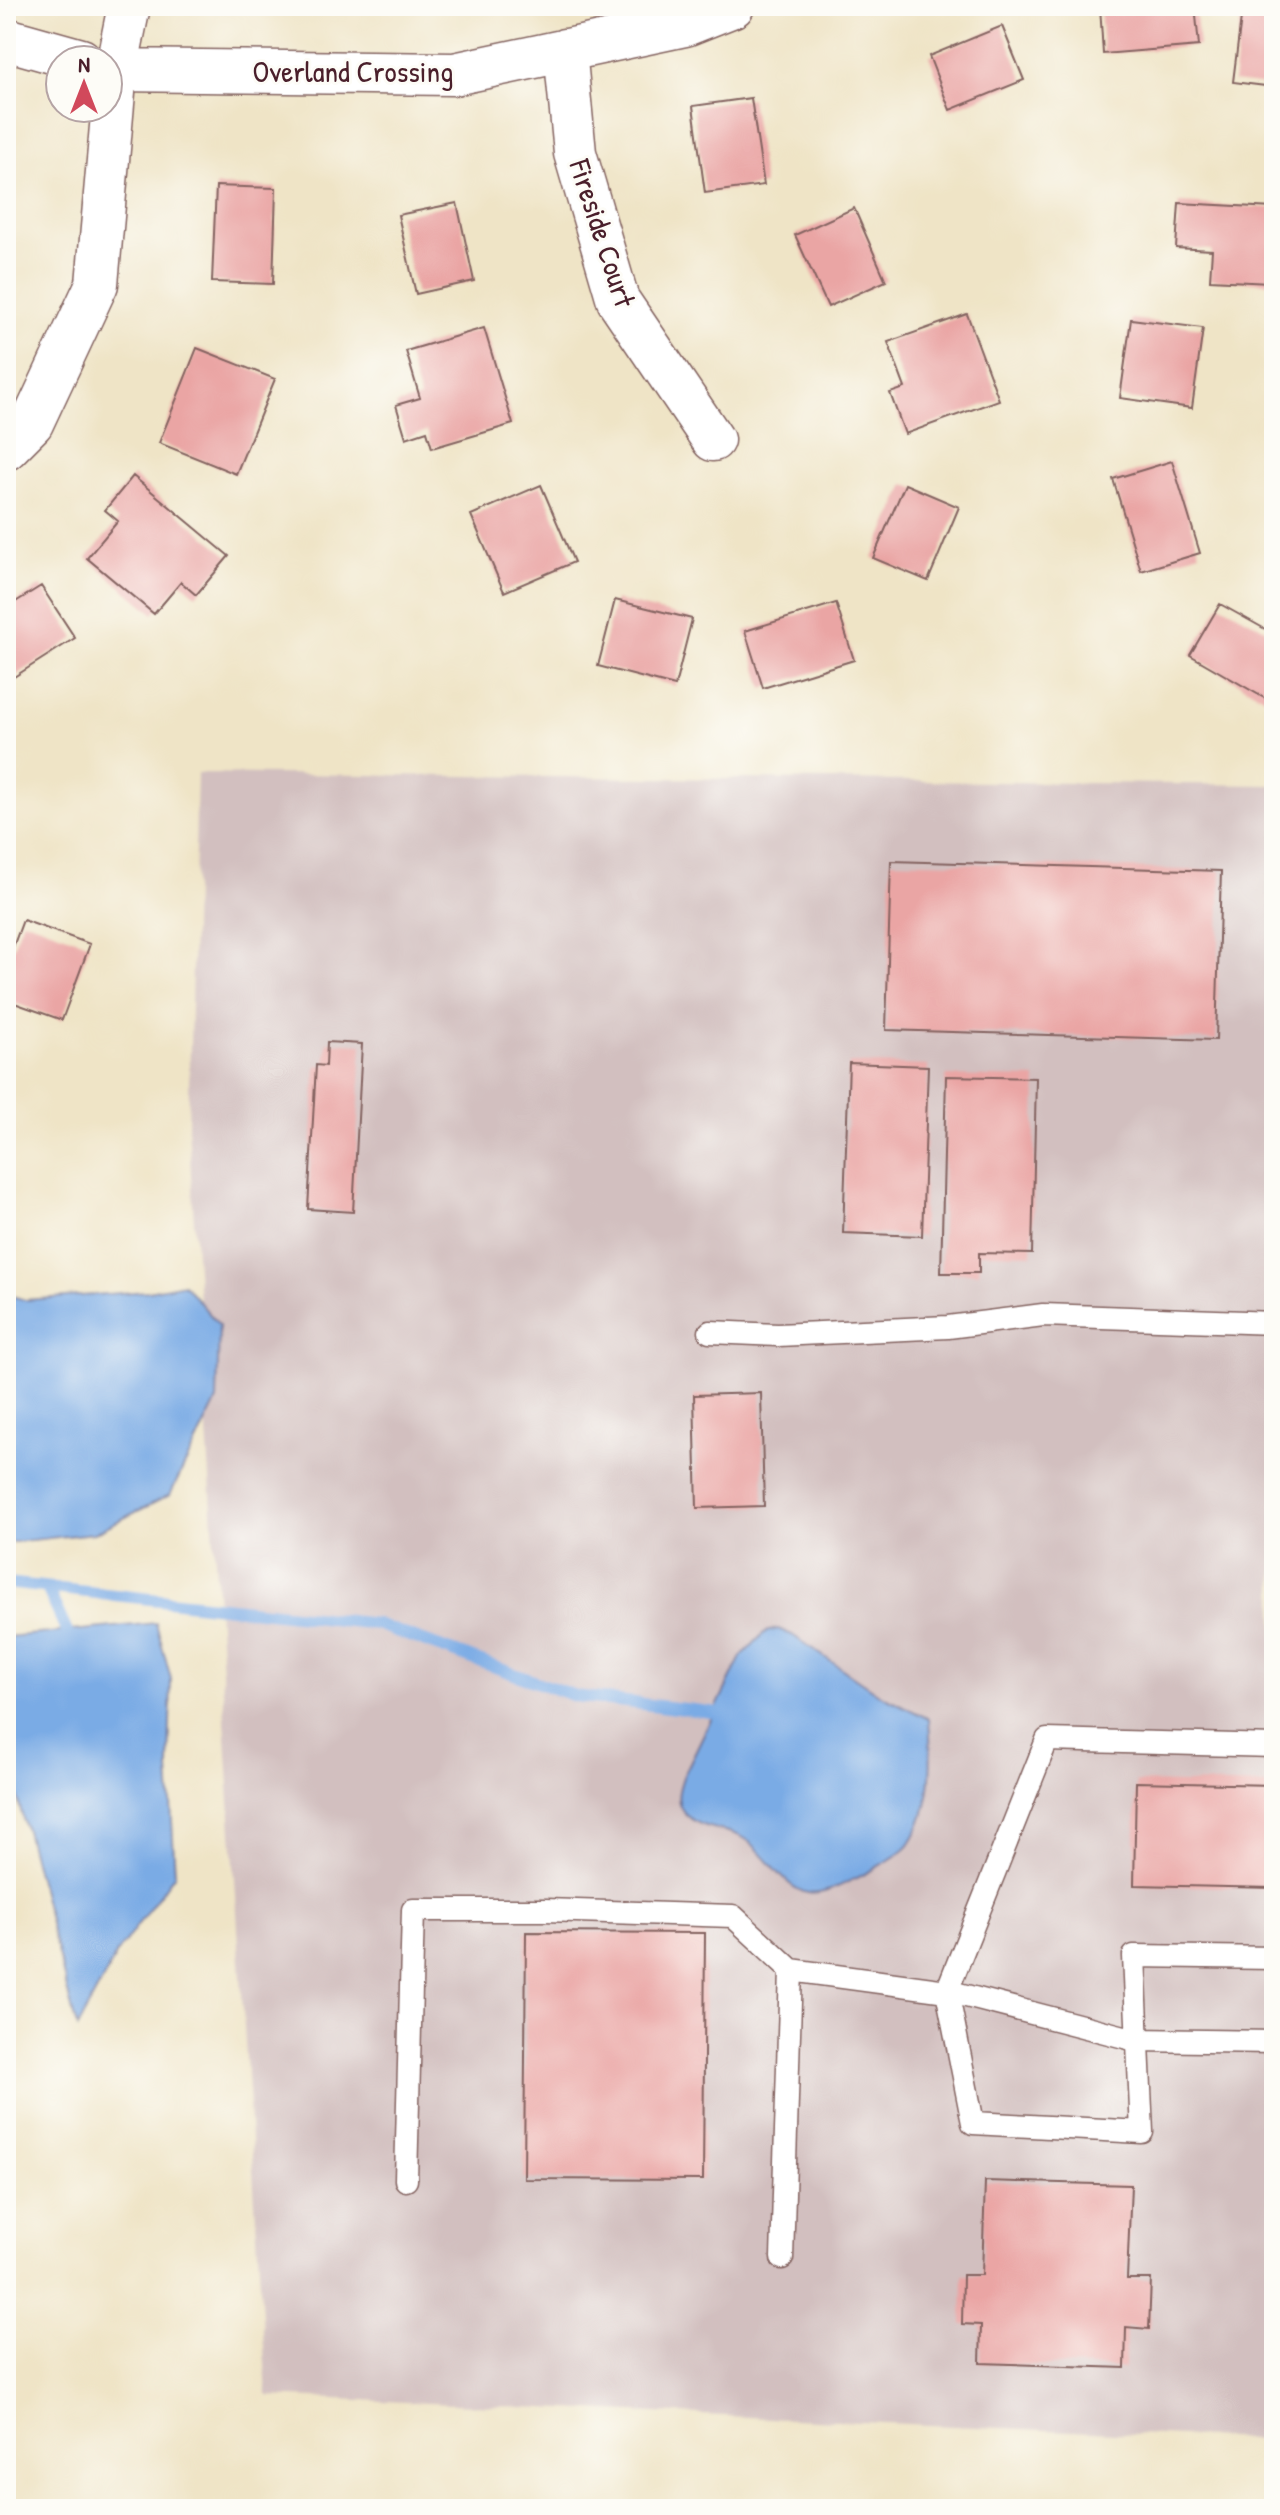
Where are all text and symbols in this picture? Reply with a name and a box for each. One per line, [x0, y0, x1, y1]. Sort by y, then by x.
north arrow [44, 44, 124, 124]
text: N [78, 49, 90, 79]
street label: Overland Crossing [253, 51, 453, 91]
street label: Fireside Court [560, 153, 646, 312]

